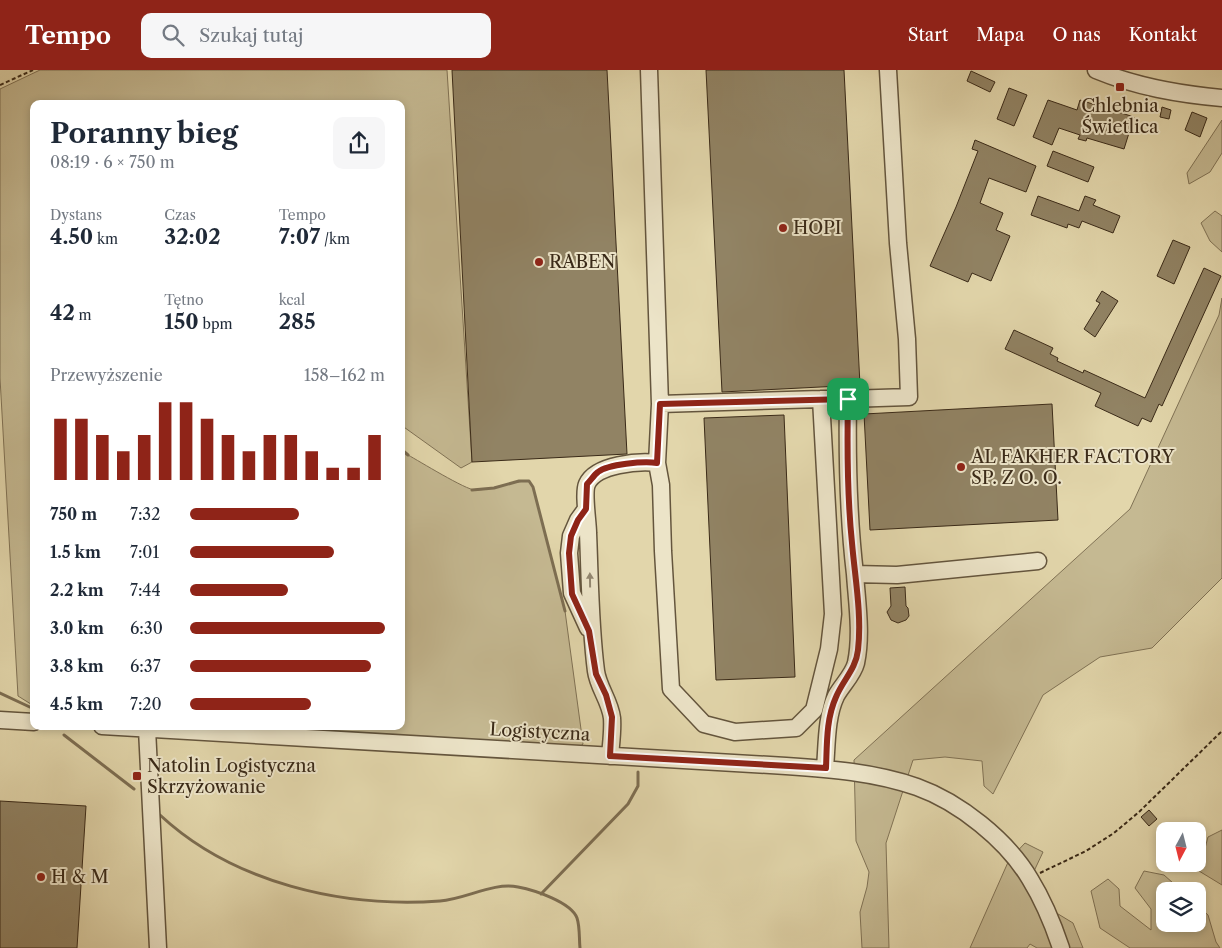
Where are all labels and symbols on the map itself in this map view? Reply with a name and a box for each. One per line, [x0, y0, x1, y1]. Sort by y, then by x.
marker: Chlebnia Świetlica [1114, 81, 1126, 93]
place label: Chlebnia Świetlica [1081, 95, 1159, 138]
place label: HOPI [793, 217, 842, 239]
marker: HOPI [777, 222, 789, 234]
place label: RABEN [549, 251, 615, 273]
marker: RABEN [533, 256, 545, 268]
pin [827, 378, 869, 420]
place label: AL FAKHER FACTORY SP. Z O. O. [970, 446, 1176, 489]
marker: AL FAKHER FACTORY SP. Z O. O. [955, 461, 967, 473]
one-way arrow [586, 572, 594, 588]
street label: Logistyczna [489, 718, 591, 746]
place label: Natolin Logistyczna Skrzyżowanie [147, 755, 317, 798]
marker: Natolin Logistyczna Skrzyżowanie [131, 770, 143, 782]
north arrow [1156, 822, 1206, 872]
place label: H & M [51, 866, 109, 888]
marker: H & M [35, 871, 47, 883]

